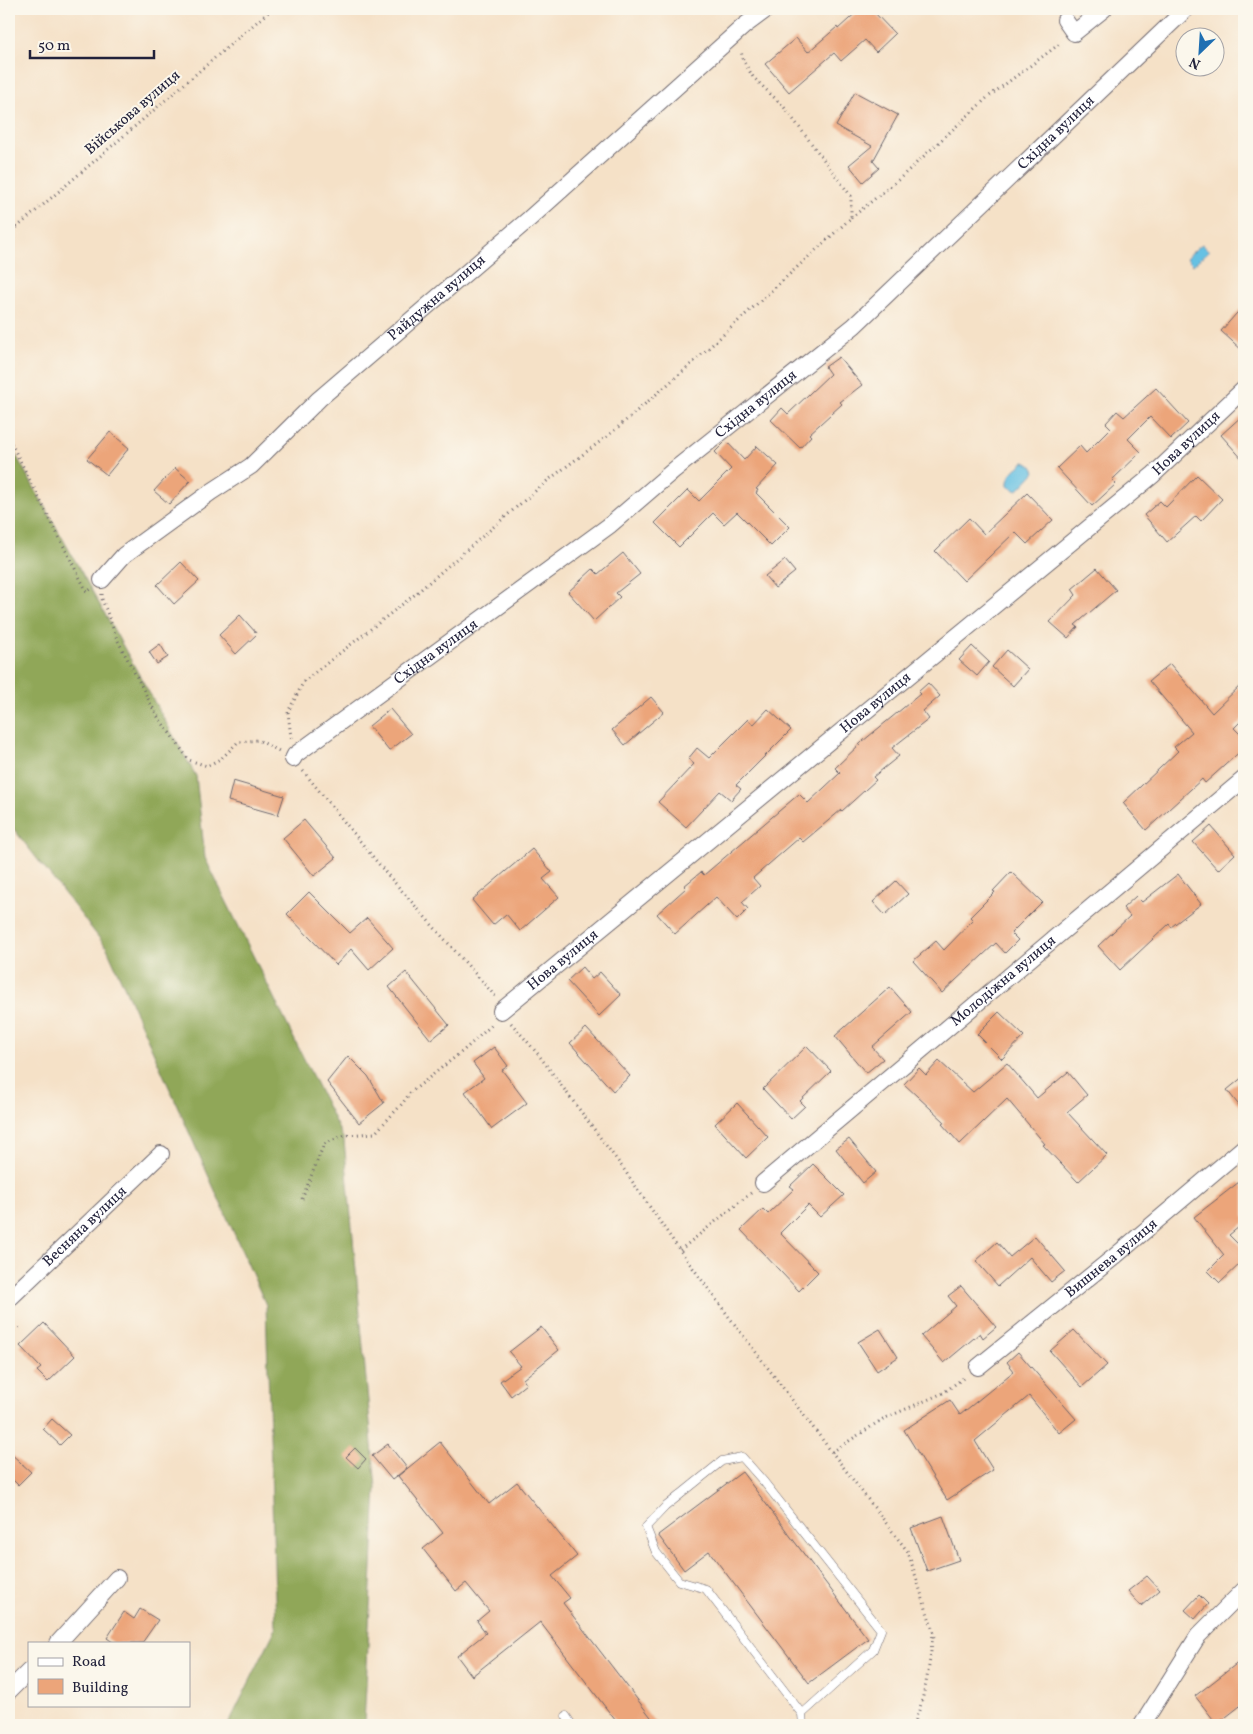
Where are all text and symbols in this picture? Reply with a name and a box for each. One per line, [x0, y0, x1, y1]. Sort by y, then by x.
scale bar [30, 28, 154, 60]
north arrow [1176, 28, 1226, 78]
text: 50 m [38, 36, 70, 57]
text: N [1187, 52, 1204, 73]
street label: Військова вулиця [81, 66, 185, 160]
street label: Східна вулиця [1013, 91, 1100, 175]
street label: Райдужна вулиця [383, 250, 490, 346]
street label: Східна вулиця [711, 365, 802, 444]
street label: Нова вулиця [1148, 406, 1225, 481]
street label: Східна вулиця [390, 614, 482, 690]
street label: Нова вулиця [836, 667, 916, 739]
street label: Нова вулиця [523, 924, 603, 996]
street label: Молодіжна вулиця [946, 931, 1061, 1031]
street label: Весняна вулиця [38, 1181, 132, 1272]
street label: Вишнева вулиця [1061, 1214, 1162, 1303]
legend [28, 1642, 190, 1706]
text: Road [72, 1652, 106, 1673]
text: Building [72, 1678, 129, 1699]

